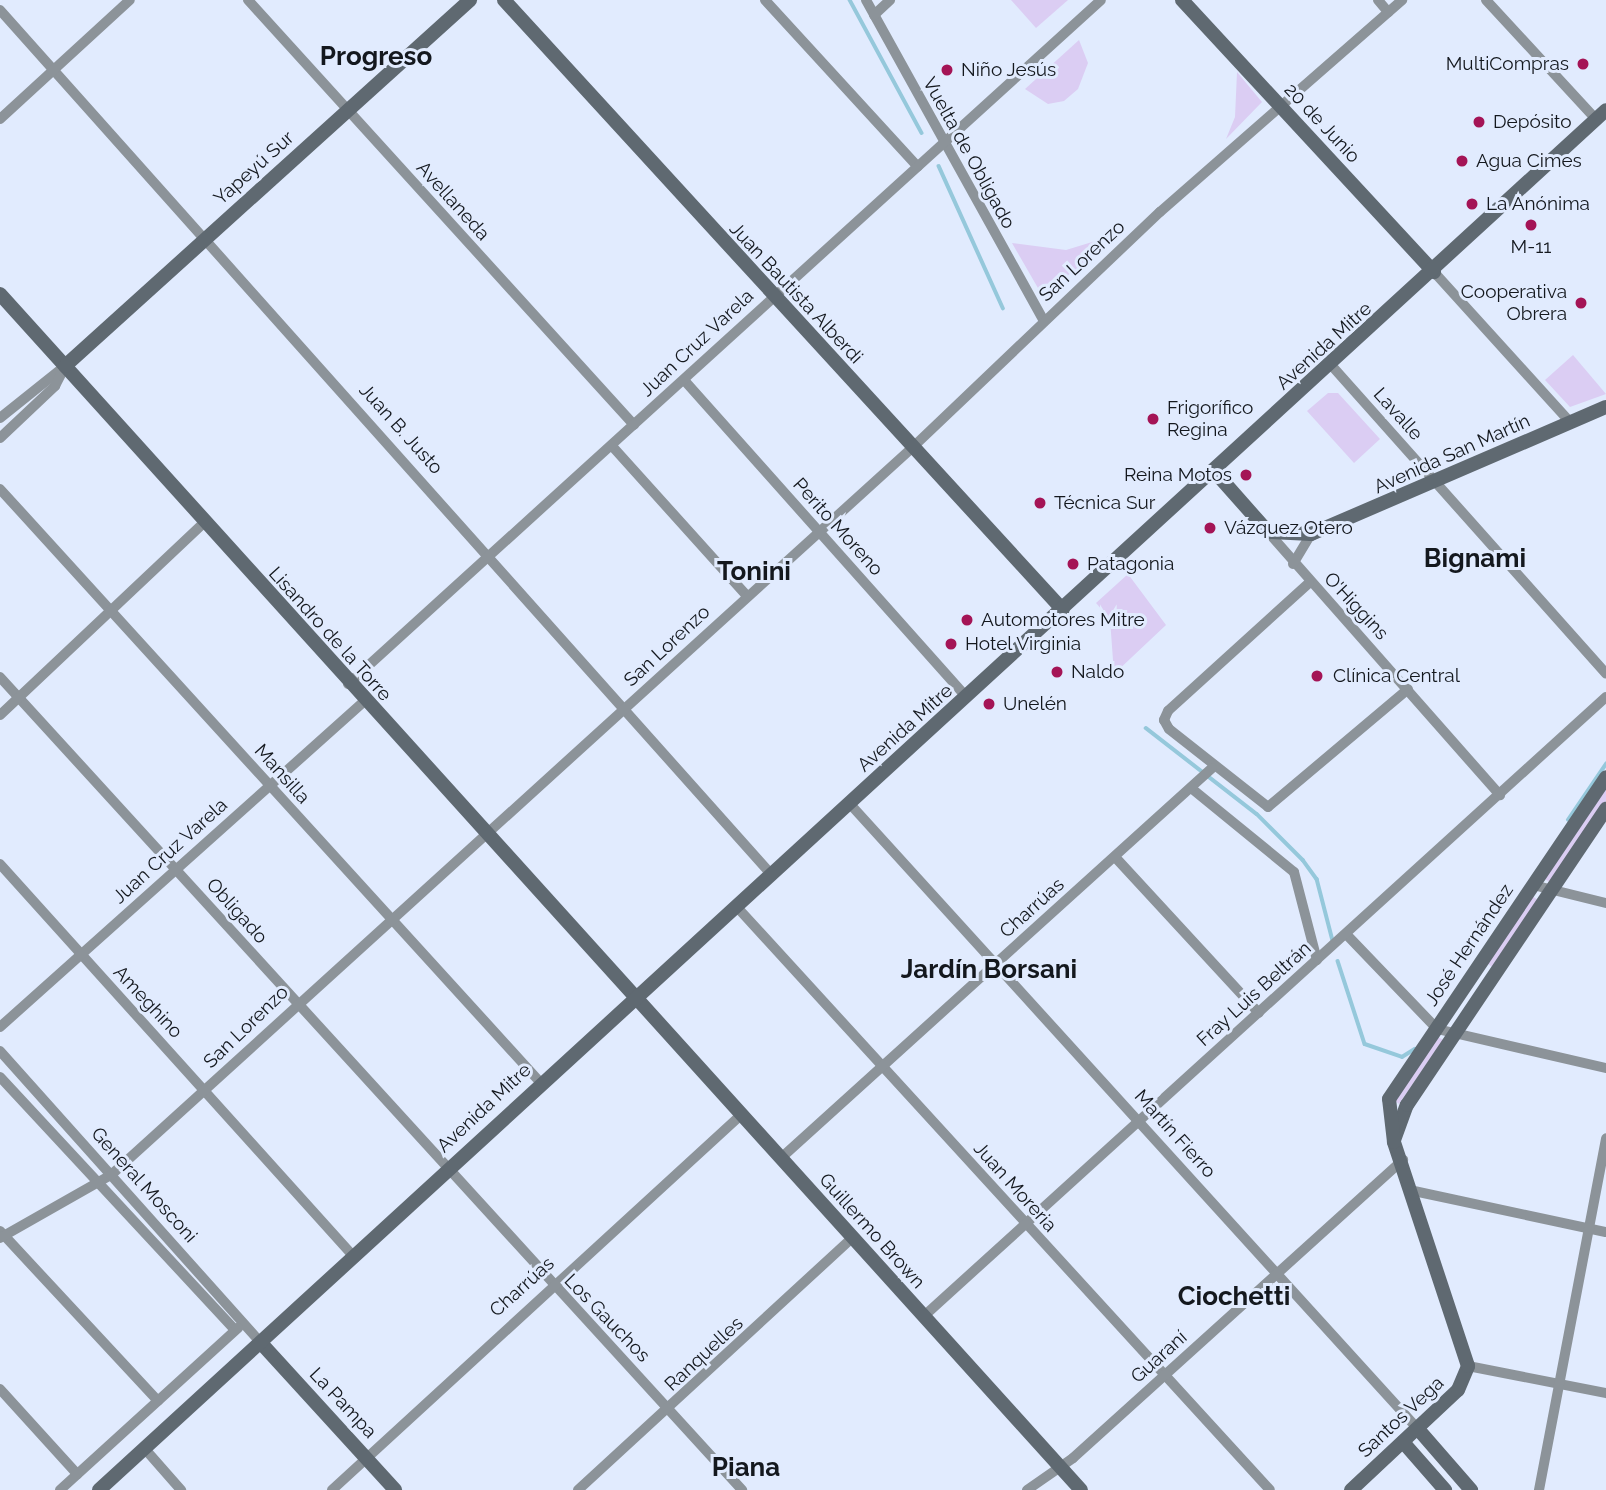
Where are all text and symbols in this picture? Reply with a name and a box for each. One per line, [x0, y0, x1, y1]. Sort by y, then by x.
district label: Progreso [320, 41, 432, 73]
place label: MultiCompras [1446, 53, 1569, 75]
marker: MultiCompras [1575, 56, 1591, 72]
place label: Niño Jesús [961, 59, 1057, 81]
marker: Niño Jesús [939, 62, 955, 78]
street label: Vuelta de Obligado [918, 73, 1020, 233]
street label: 20 de Junio [1279, 78, 1365, 168]
place label: Depósito [1493, 111, 1572, 133]
marker: Depósito [1471, 114, 1487, 130]
street label: Yapeyú Sur [209, 126, 299, 210]
place label: Agua Cimes [1476, 150, 1582, 172]
marker: Agua Cimes [1454, 153, 1470, 169]
street label: Avellaneda [412, 157, 494, 245]
place label: La Anónima [1486, 193, 1591, 215]
marker: La Anónima [1464, 196, 1480, 212]
street label: San Lorenzo [1034, 215, 1130, 307]
street label: Juan Bautista Alberdi [724, 217, 868, 369]
marker: M-11 [1523, 217, 1539, 233]
place label: M-11 [1511, 236, 1551, 258]
place label: Cooperativa Obrera [1461, 281, 1567, 325]
street label: Juan Cruz Varela [635, 285, 759, 401]
marker: Cooperativa Obrera [1573, 295, 1589, 311]
street label: Avenida Mitre [1272, 297, 1376, 395]
street label: Juan B. Justo [354, 379, 448, 479]
street label: Lavalle [1369, 383, 1427, 445]
place label: Frigorífico Regina [1167, 397, 1253, 441]
street label: Avenida San Martín [1370, 409, 1534, 499]
marker: Frigorífico Regina [1145, 411, 1161, 427]
place label: Reina Motos [1124, 464, 1232, 486]
marker: Reina Motos [1238, 467, 1254, 483]
street label: Perito Moreno [788, 473, 888, 581]
place label: Técnica Sur [1054, 492, 1155, 514]
marker: Técnica Sur [1032, 495, 1048, 511]
place label: Vázquez Otero [1224, 517, 1353, 539]
marker: Vázquez Otero [1202, 520, 1218, 536]
district label: Bignami [1424, 543, 1526, 575]
place label: Patagonia [1087, 553, 1174, 575]
district label: Tonini [717, 556, 791, 588]
marker: Patagonia [1065, 556, 1081, 572]
street label: Lisandro de la Torre [264, 562, 396, 706]
street label: O'Higgins [1319, 567, 1393, 645]
street label: San Lorenzo [619, 600, 715, 692]
place label: Automotores Mitre [981, 609, 1145, 631]
marker: Automotores Mitre [959, 612, 975, 628]
place label: Hotel Virginia [965, 633, 1082, 655]
marker: Hotel Virginia [943, 636, 959, 652]
place label: Naldo [1071, 661, 1124, 683]
marker: Naldo [1049, 664, 1065, 680]
place label: Clínica Central [1333, 665, 1460, 687]
marker: Clínica Central [1307, 666, 1327, 686]
street label: Avenida Mitre [853, 679, 957, 777]
place label: Unelén [1003, 693, 1067, 715]
marker: Unelén [981, 696, 997, 712]
street label: Mansilla [249, 740, 315, 808]
street label: Juan Cruz Varela [108, 793, 232, 909]
street label: Obligado [202, 873, 272, 949]
street label: Charrúas [995, 873, 1069, 943]
street label: José Hernández [1420, 880, 1518, 1010]
street label: Fray Luis Beltrán [1192, 937, 1316, 1051]
district label: Jardín Borsani [901, 954, 1077, 986]
street label: Ameghino [109, 961, 187, 1043]
street label: San Lorenzo [199, 981, 293, 1073]
street label: Avenida Mitre [432, 1059, 536, 1157]
street label: Martín Fierro [1129, 1085, 1221, 1183]
street label: General Mosconi [86, 1122, 202, 1248]
street label: Juan Moreria [969, 1137, 1061, 1237]
street label: Guillermo Brown [814, 1169, 930, 1293]
street label: Charrúas [485, 1252, 559, 1322]
street label: Los Gauchos [559, 1269, 655, 1367]
district label: Ciochetti [1178, 1281, 1290, 1313]
street label: Ranquelles [660, 1312, 748, 1396]
street label: Guaraní [1126, 1326, 1192, 1388]
street label: La Pampa [305, 1363, 381, 1443]
street label: Santos Vega [1353, 1371, 1449, 1463]
district label: Piana [712, 1452, 780, 1484]

